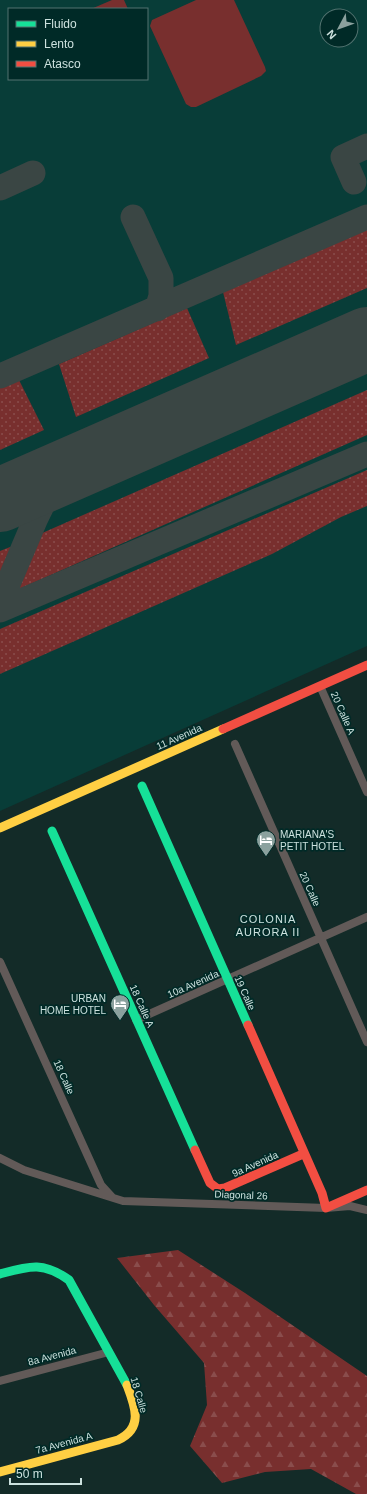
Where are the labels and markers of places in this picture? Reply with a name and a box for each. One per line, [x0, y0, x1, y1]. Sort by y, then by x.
hotel icon: MARIANA'S PETIT HOTEL [255, 829, 277, 857]
place label: MARIANA'S PETIT HOTEL [280, 829, 345, 852]
place label: URBAN HOME HOTEL [40, 993, 106, 1016]
hotel icon: URBAN HOME HOTEL [109, 993, 131, 1021]

